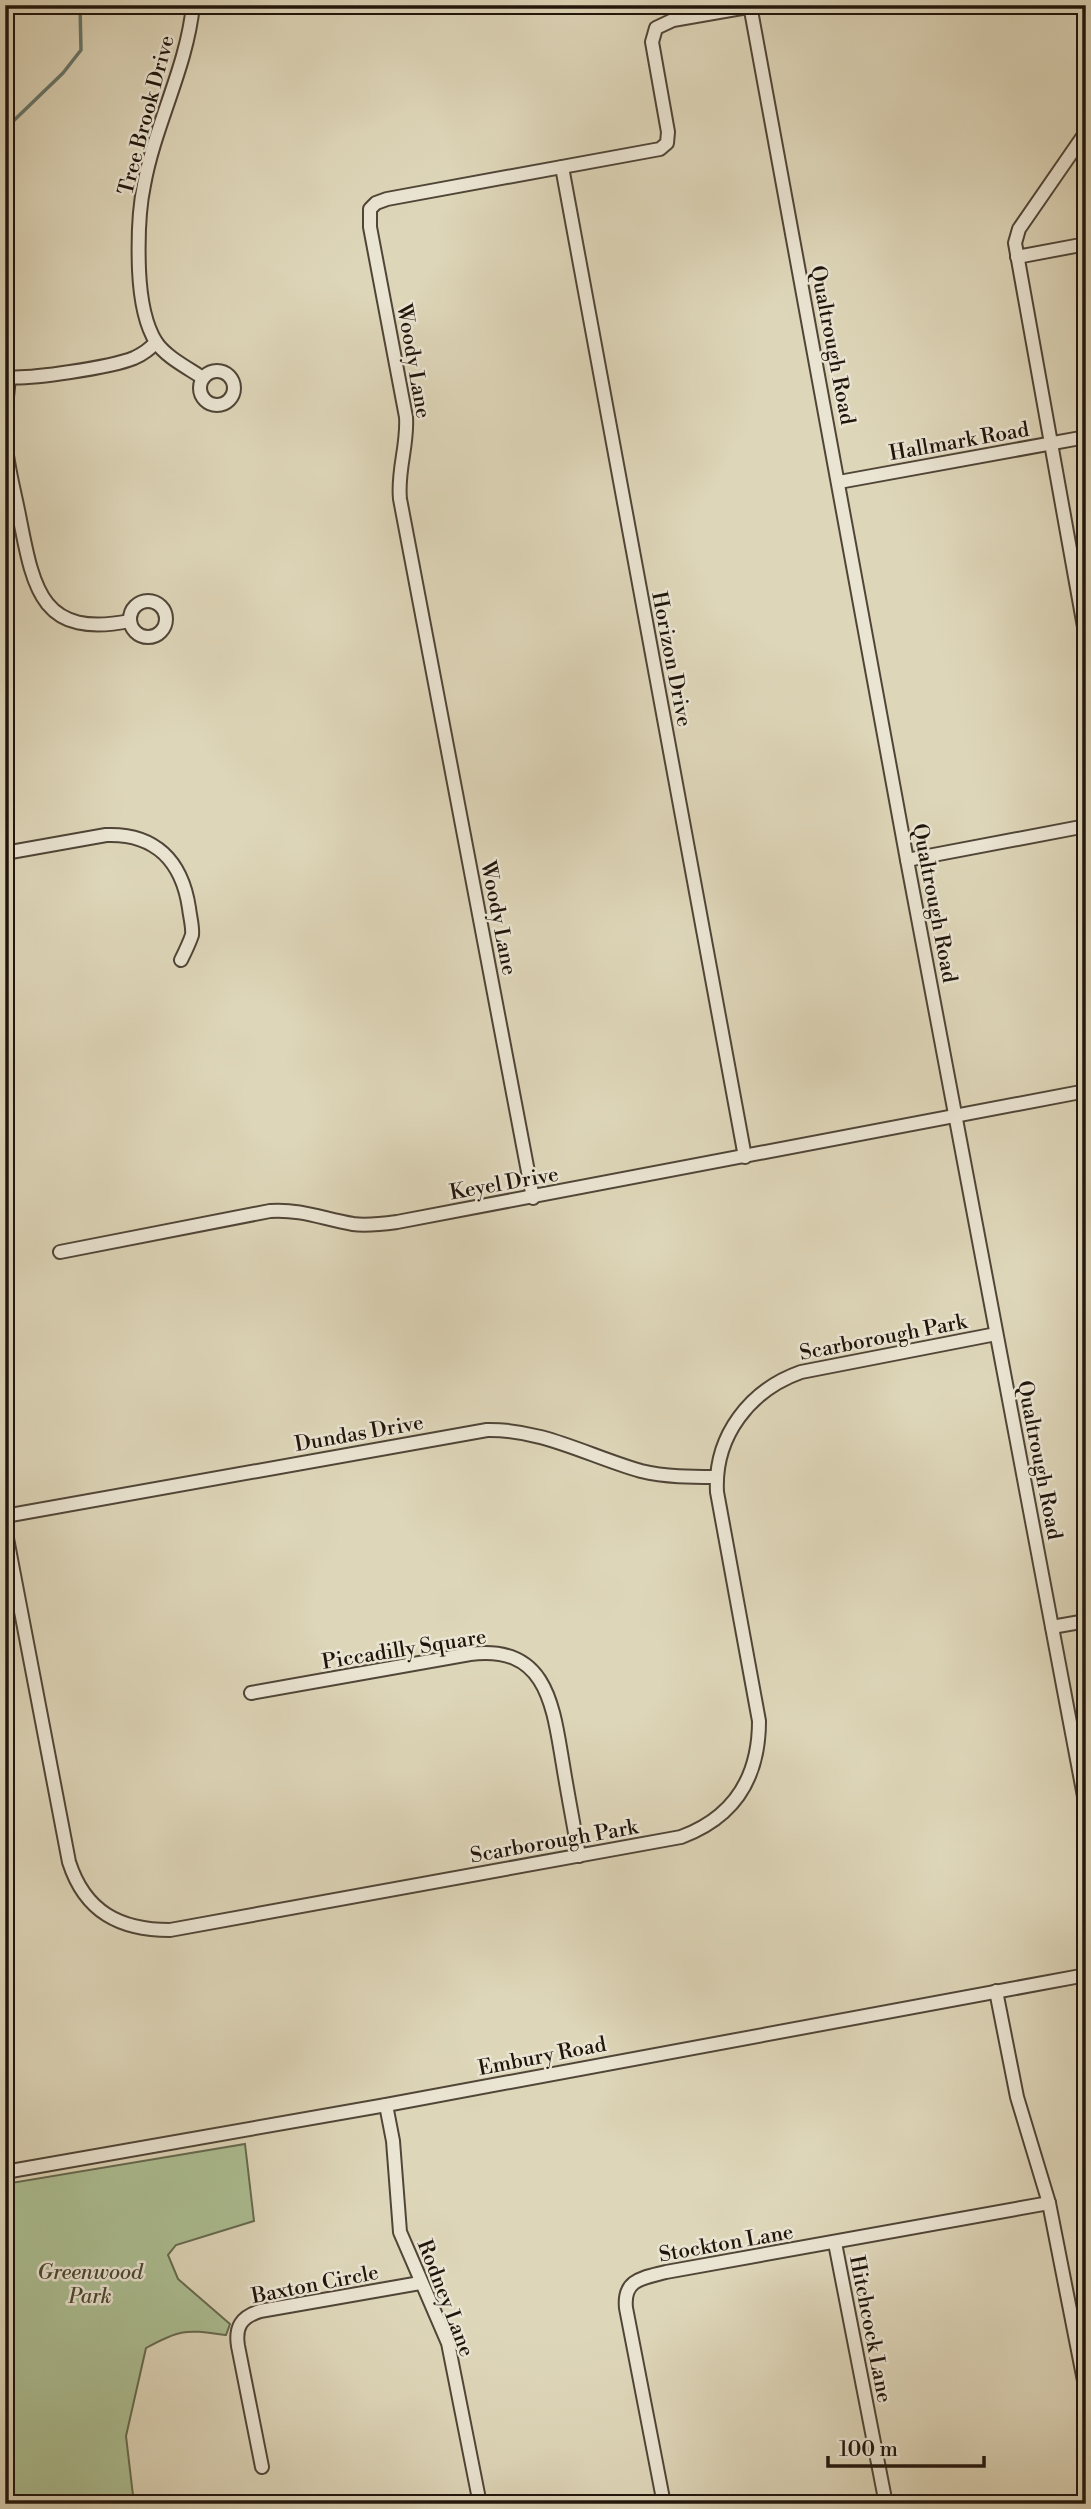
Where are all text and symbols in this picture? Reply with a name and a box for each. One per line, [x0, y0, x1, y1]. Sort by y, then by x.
street label: Tree Brook Drive [113, 33, 181, 198]
street label: Qualtrough Road [804, 263, 860, 427]
street label: Woody Lane [390, 301, 436, 420]
street label: Hallmark Road [887, 417, 1031, 467]
street label: Horizon Drive [645, 589, 697, 729]
street label: Qualtrough Road [906, 821, 962, 985]
street label: Woody Lane [474, 858, 522, 977]
street label: Keyel Drive [448, 1162, 561, 1206]
street label: Scarborough Park [797, 1309, 970, 1367]
street label: Qualtrough Road [1011, 1378, 1067, 1542]
street label: Dundas Drive [293, 1410, 426, 1458]
street label: Piccadilly Square [320, 1624, 488, 1676]
street label: Scarborough Park [468, 1814, 641, 1870]
street label: Embury Road [476, 2032, 609, 2082]
street label: Stockton Lane [657, 2219, 795, 2269]
street label: Rodney Lane [411, 2236, 479, 2361]
street label: Hitchcock Lane [843, 2253, 897, 2405]
park label: Greenwood Park [37, 2260, 144, 2310]
street label: Baxton Circle [248, 2260, 381, 2310]
scale bar [828, 2425, 984, 2469]
text: 100 m [839, 2437, 898, 2463]

